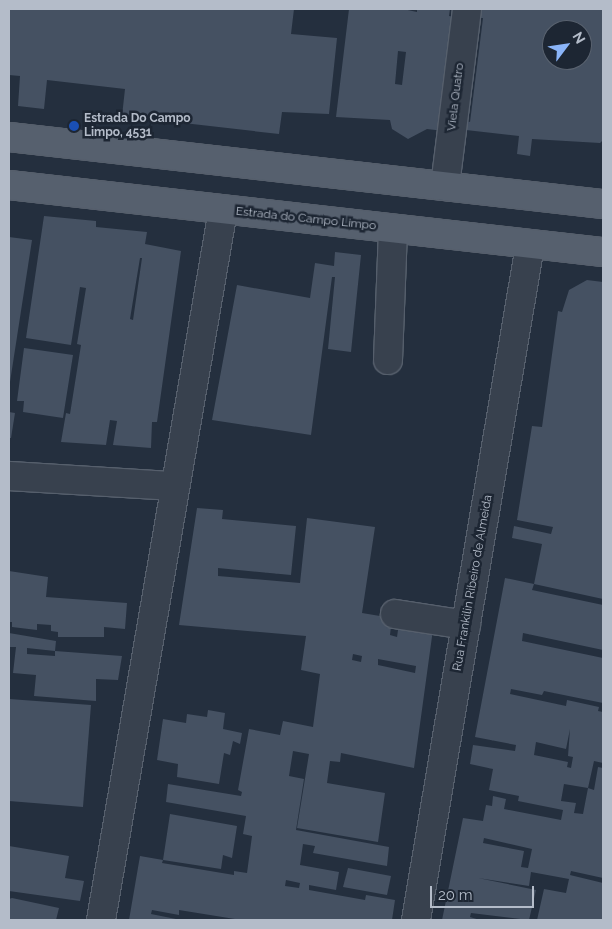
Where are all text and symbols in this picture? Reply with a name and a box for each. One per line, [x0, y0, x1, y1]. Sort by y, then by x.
north arrow [542, 20, 592, 70]
text: N [569, 29, 589, 46]
street label: Viela Quatro [445, 62, 467, 132]
place label: Estrada Do Campo Limpo, 4531 [84, 112, 191, 140]
marker: Estrada Do Campo Limpo, 4531 [68, 120, 80, 132]
street label: Estrada do Campo Limpo [235, 204, 377, 234]
street label: Rua Frankilin Ribeiro de Almeida [450, 494, 496, 672]
scale bar [432, 876, 536, 908]
text: 20 m [438, 886, 473, 904]

